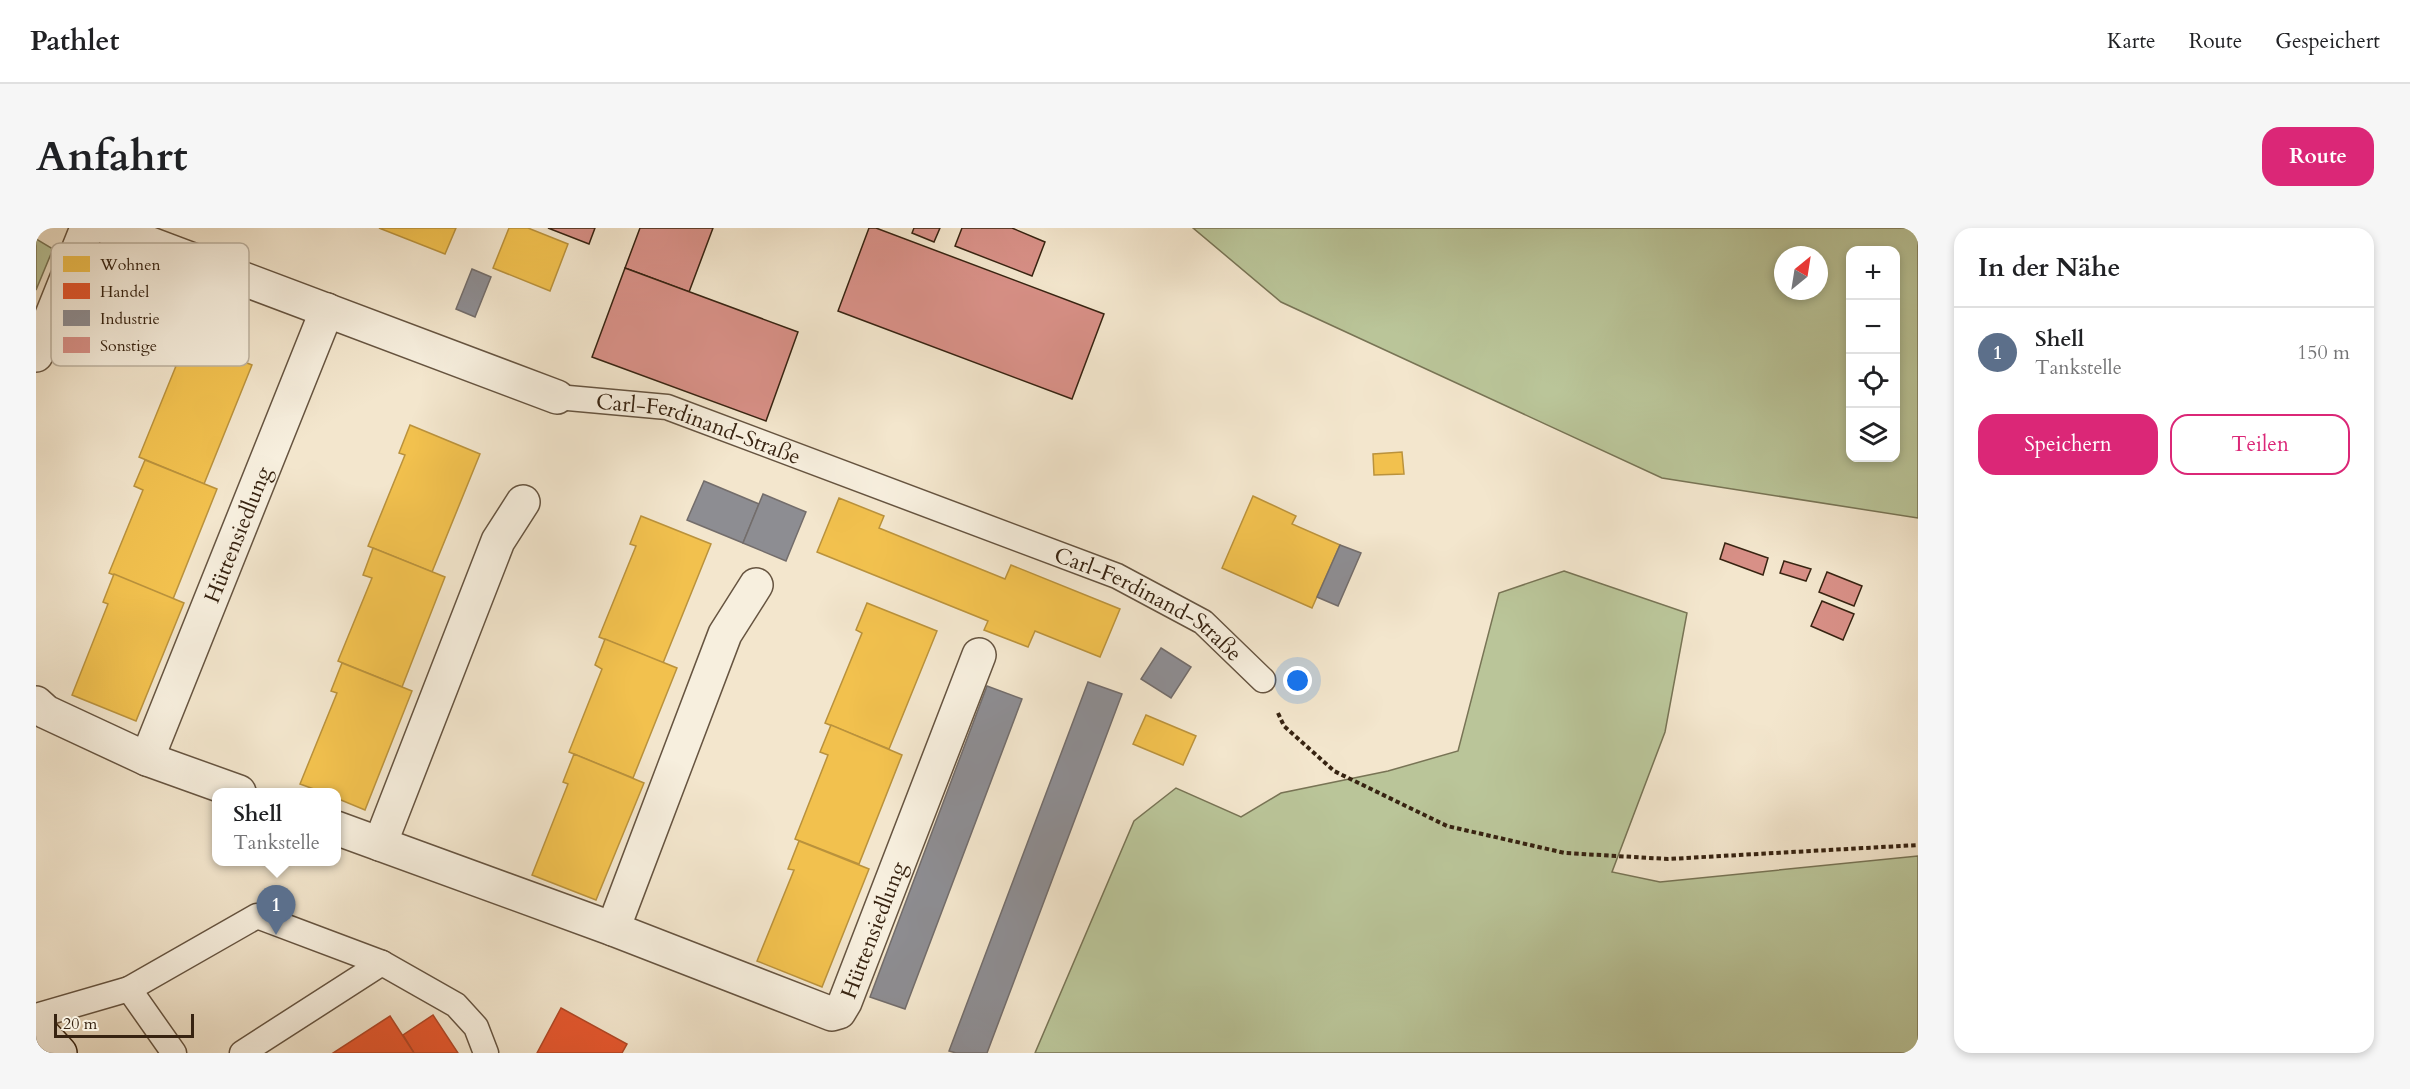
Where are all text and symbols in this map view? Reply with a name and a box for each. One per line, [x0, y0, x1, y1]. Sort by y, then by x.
text: Pathlet [30, 22, 119, 60]
text: Karte [2107, 27, 2156, 56]
text: Route [2189, 27, 2242, 56]
text: Gespeichert [2275, 27, 2380, 56]
button: Route [2262, 127, 2374, 186]
text: Anfahrt [36, 128, 188, 185]
legend [51, 243, 249, 366]
north arrow [1774, 246, 1828, 300]
map controls [1846, 246, 1900, 462]
button: + [1846, 246, 1900, 300]
text: In der Nähe [1978, 250, 2120, 285]
text: Wohnen [99, 254, 161, 276]
text: Handel [100, 281, 149, 303]
button: − [1846, 300, 1900, 354]
text: Industrie [100, 308, 160, 330]
text: Shell [2035, 324, 2084, 354]
text: Sonstige [100, 335, 157, 357]
text: 1 [1992, 339, 2003, 366]
text: 150 m [2297, 339, 2350, 366]
button: locate [1846, 354, 1900, 408]
text: Tankstelle [2035, 354, 2122, 381]
street label: Carl-Ferdinand-Straße [595, 387, 805, 472]
button: layers [1846, 408, 1900, 462]
button: Speichern [1978, 414, 2158, 475]
button: Teilen [2170, 414, 2350, 475]
street label: Hüttensiedlung [197, 461, 279, 607]
street label: Carl-Ferdinand-Straße [1050, 540, 1249, 668]
your location [1283, 666, 1312, 695]
popup [212, 788, 341, 866]
text: Shell [233, 799, 282, 829]
text: Tankstelle [233, 829, 320, 856]
street label: Hüttensiedlung [834, 857, 914, 1003]
pin: 1 [256, 886, 296, 935]
scale bar [54, 1011, 194, 1038]
text: 20 m [63, 1013, 97, 1035]

